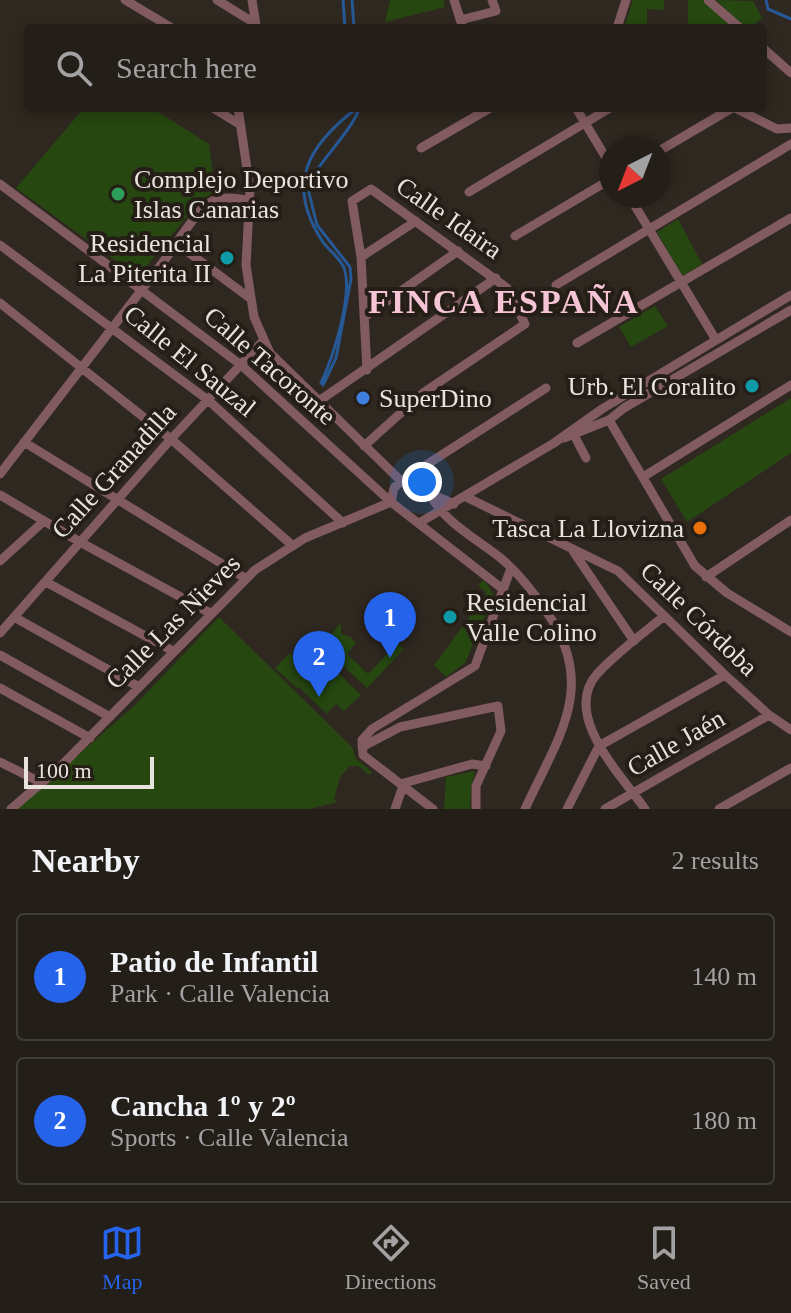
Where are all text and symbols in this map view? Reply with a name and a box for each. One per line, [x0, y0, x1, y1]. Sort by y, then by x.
search box [24, 24, 767, 112]
icon: search [52, 46, 96, 90]
text: Search here [116, 51, 257, 84]
north arrow [599, 136, 671, 208]
place label: Complejo Deportivo Islas Canarias [134, 165, 348, 224]
street label: Calle Idaira [391, 171, 508, 265]
marker: Complejo Deportivo Islas Canarias [109, 185, 127, 203]
place label: Residencial La Piterita II [78, 229, 211, 288]
marker: Residencial La Piterita II [218, 249, 236, 267]
district label: FINCA ESPAÑA [368, 283, 640, 320]
street label: Calle El Sauzal [119, 299, 261, 423]
street label: Calle Tacoronte [198, 301, 342, 431]
place label: Urb. El Coralito [568, 372, 736, 401]
marker: Urb. El Coralito [743, 377, 761, 395]
place label: SuperDino [379, 384, 492, 413]
marker: SuperDino [354, 389, 372, 407]
street label: Calle Granadilla [46, 397, 182, 544]
your location [402, 462, 442, 502]
place label: Tasca La Llovizna [492, 514, 684, 543]
marker: Tasca La Llovizna [691, 519, 709, 537]
street label: Calle Las Nieves [100, 549, 246, 695]
street label: Calle Córdoba [635, 556, 764, 682]
place label: Residencial Valle Colino [466, 588, 597, 647]
pin: 1 [364, 592, 416, 658]
marker: Residencial Valle Colino [441, 608, 459, 626]
pin: 2 [293, 631, 345, 697]
street label: Calle Jaén [622, 704, 730, 782]
scale bar [24, 753, 154, 789]
text: 100 m [36, 758, 92, 783]
text: Nearby [32, 842, 140, 879]
text: 2 results [672, 846, 759, 875]
text: Patio de Infantil [110, 945, 318, 978]
text: 1 [54, 962, 67, 991]
text: 140 m [691, 962, 757, 991]
text: Park · Calle Valencia [110, 979, 330, 1008]
text: Cancha 1º y 2º [110, 1089, 296, 1122]
text: 2 [54, 1106, 67, 1135]
text: 180 m [691, 1106, 757, 1135]
text: Sports · Calle Valencia [110, 1123, 349, 1152]
tab: Map [100, 1221, 144, 1295]
tab: Directions [345, 1221, 436, 1295]
tab: Saved [637, 1221, 691, 1295]

